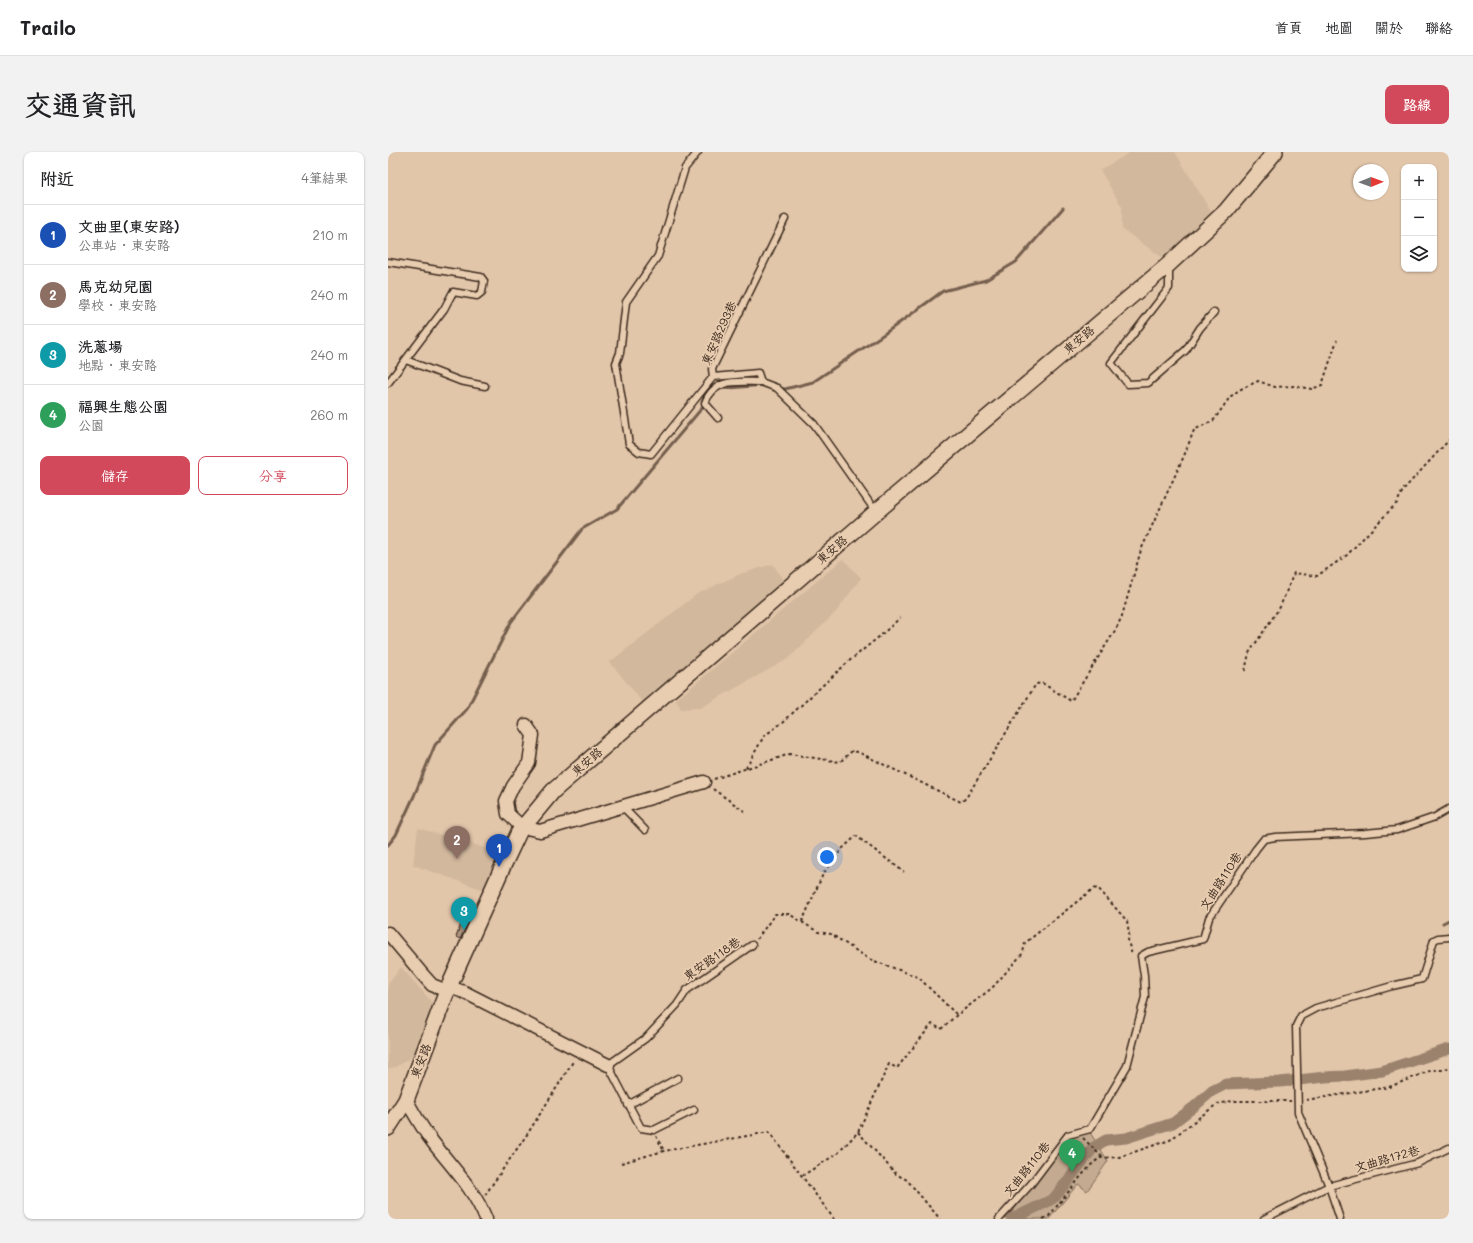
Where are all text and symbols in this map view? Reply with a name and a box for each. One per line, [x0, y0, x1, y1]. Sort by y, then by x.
text: Trailo [20, 15, 76, 40]
text: 首頁 [1275, 18, 1303, 37]
text: 地圖 [1325, 18, 1353, 37]
text: 關於 [1375, 18, 1403, 37]
text: 聯絡 [1425, 18, 1453, 37]
button: 路線 [1385, 85, 1449, 124]
text: 交通資訊 [24, 86, 136, 122]
north arrow [1353, 164, 1389, 200]
map controls [1401, 164, 1437, 272]
button: + [1401, 164, 1437, 200]
text: 附近 [40, 167, 74, 189]
text: 4筆結果 [301, 169, 348, 186]
button: − [1401, 200, 1437, 236]
text: 文曲里(東安路) [78, 216, 179, 236]
text: 1 [50, 226, 56, 243]
text: 210 m [312, 226, 348, 243]
text: 公車站 · 東安路 [78, 236, 170, 253]
button: layers [1401, 236, 1437, 272]
text: 馬克幼兒園 [78, 276, 153, 296]
text: 2 [49, 286, 57, 303]
text: 240 m [311, 286, 348, 303]
text: 學校 · 東安路 [78, 296, 157, 313]
street label: 東安路293巷 [697, 298, 739, 367]
street label: 東安路 [1059, 322, 1097, 357]
text: 洗蔥場 [78, 336, 123, 356]
text: 3 [49, 346, 57, 363]
text: 240 m [311, 346, 348, 363]
text: 地點 · 東安路 [78, 356, 157, 373]
text: 福興生態公園 [78, 396, 168, 416]
text: 4 [49, 406, 57, 423]
text: 260 m [310, 406, 348, 423]
text: 公園 [78, 416, 104, 433]
button: 儲存 [40, 456, 190, 495]
button: 分享 [198, 456, 348, 495]
street label: 東安路 [813, 531, 850, 567]
street label: 東安路 [568, 743, 605, 779]
pin: 2 [444, 826, 470, 859]
pin: 1 [486, 834, 512, 867]
your location [817, 847, 837, 867]
street label: 文曲路110巷 [1195, 848, 1245, 913]
pin: 3 [451, 897, 477, 930]
street label: 東安路118巷 [680, 933, 743, 984]
street label: 東安路 [406, 1041, 434, 1080]
street label: 文曲路110巷 [999, 1138, 1053, 1199]
pin: 4 [1059, 1139, 1085, 1172]
street label: 文曲路172巷 [1352, 1141, 1421, 1175]

